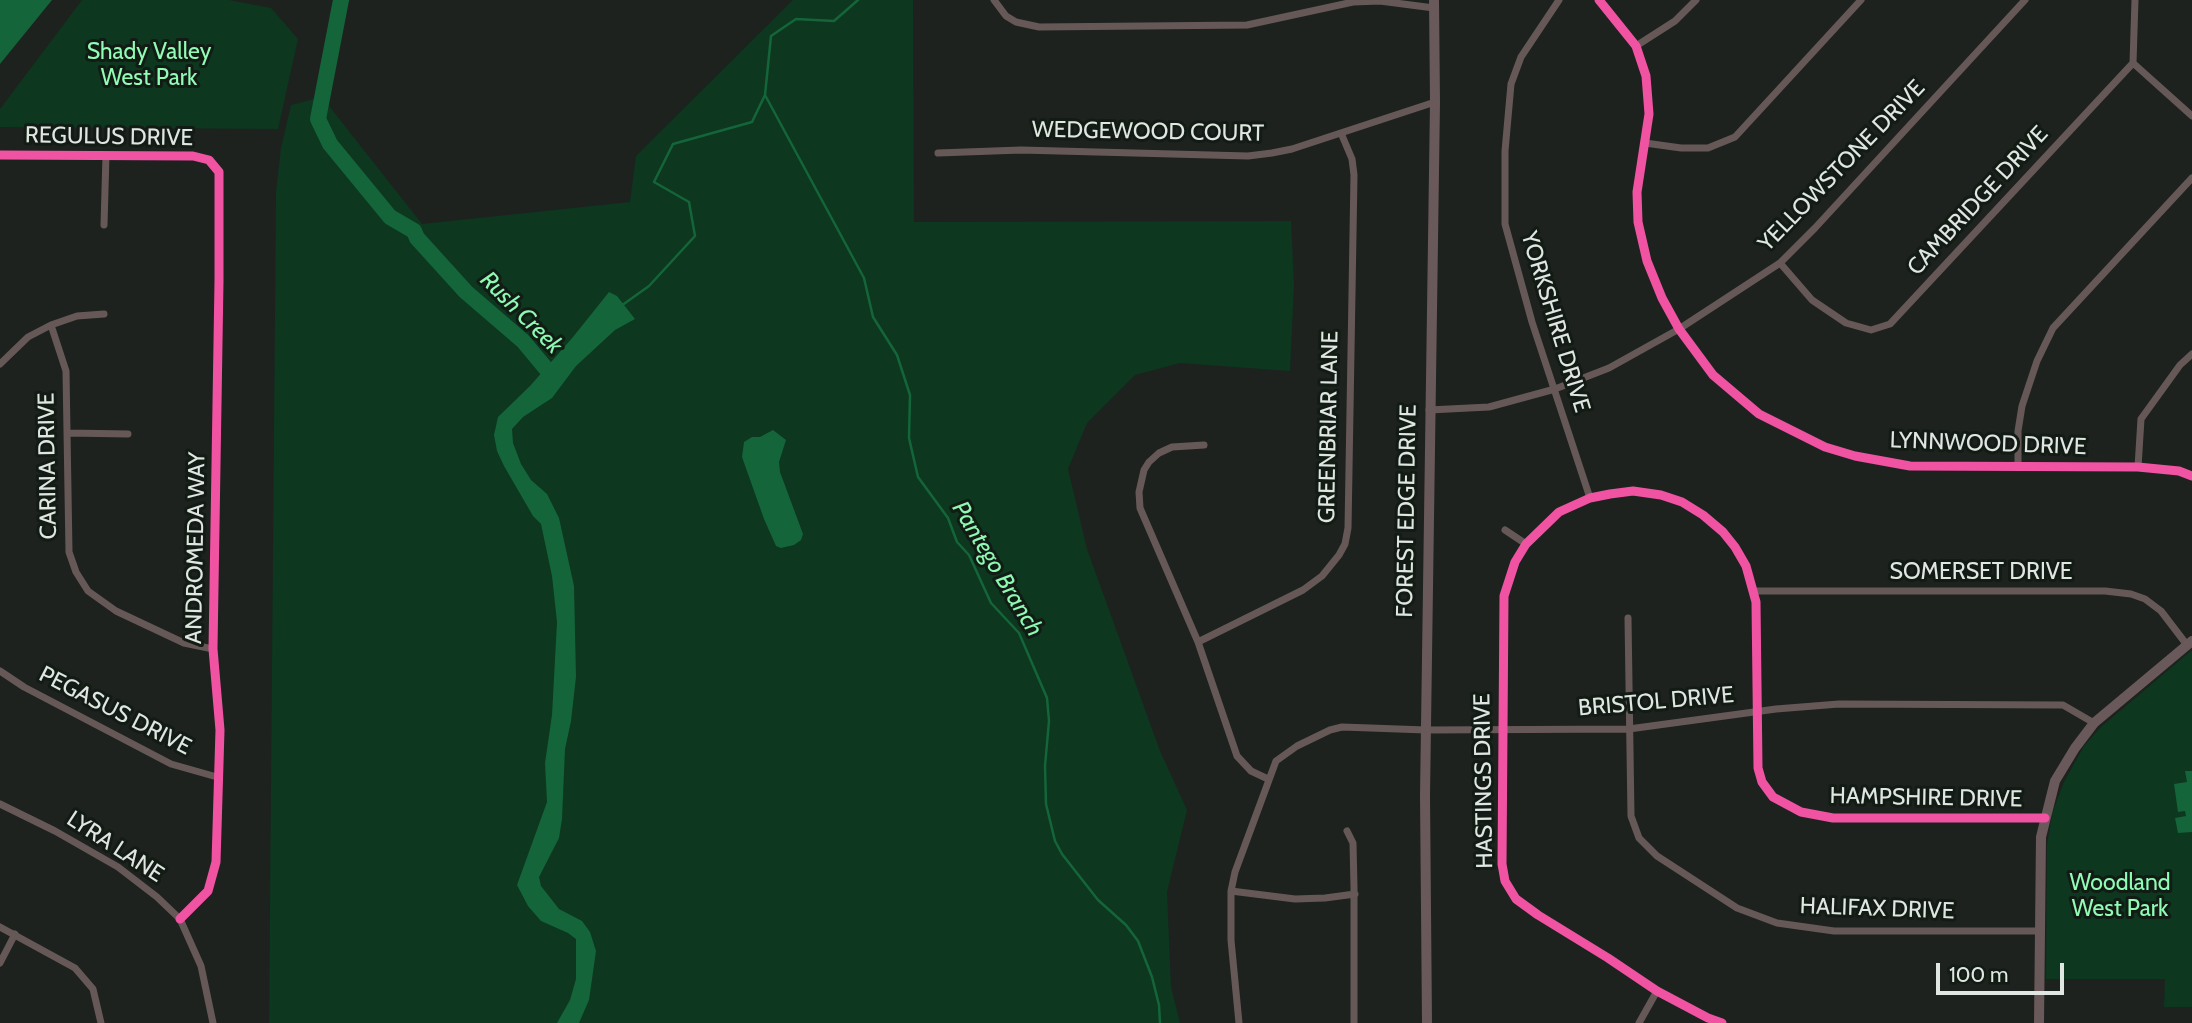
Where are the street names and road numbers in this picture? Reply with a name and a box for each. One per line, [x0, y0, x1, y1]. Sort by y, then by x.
street label: YELLOWSTONE DRIVE [1753, 75, 1931, 257]
street label: WEDGEWOOD COURT [1032, 116, 1264, 148]
street label: CAMBRIDGE DRIVE [1902, 121, 2054, 281]
street label: REGULUS DRIVE [25, 122, 193, 152]
street label: YORKSHIRE DRIVE [1514, 228, 1596, 416]
street label: GREENBRIAR LANE [1314, 331, 1344, 523]
street label: CARINA DRIVE [33, 392, 63, 540]
street label: FOREST EDGE DRIVE [1391, 404, 1423, 618]
street label: LYNNWOOD DRIVE [1889, 427, 2087, 461]
street label: ANDROMEDA WAY [181, 452, 211, 644]
street label: SOMERSET DRIVE [1889, 558, 2073, 586]
street label: PEGASUS DRIVE [34, 661, 196, 761]
street label: BRISTOL DRIVE [1577, 681, 1735, 723]
street label: HASTINGS DRIVE [1469, 693, 1499, 869]
street label: HAMPSHIRE DRIVE [1829, 783, 2023, 813]
street label: LYRA LANE [61, 805, 169, 889]
street label: HALIFAX DRIVE [1799, 893, 1955, 925]

